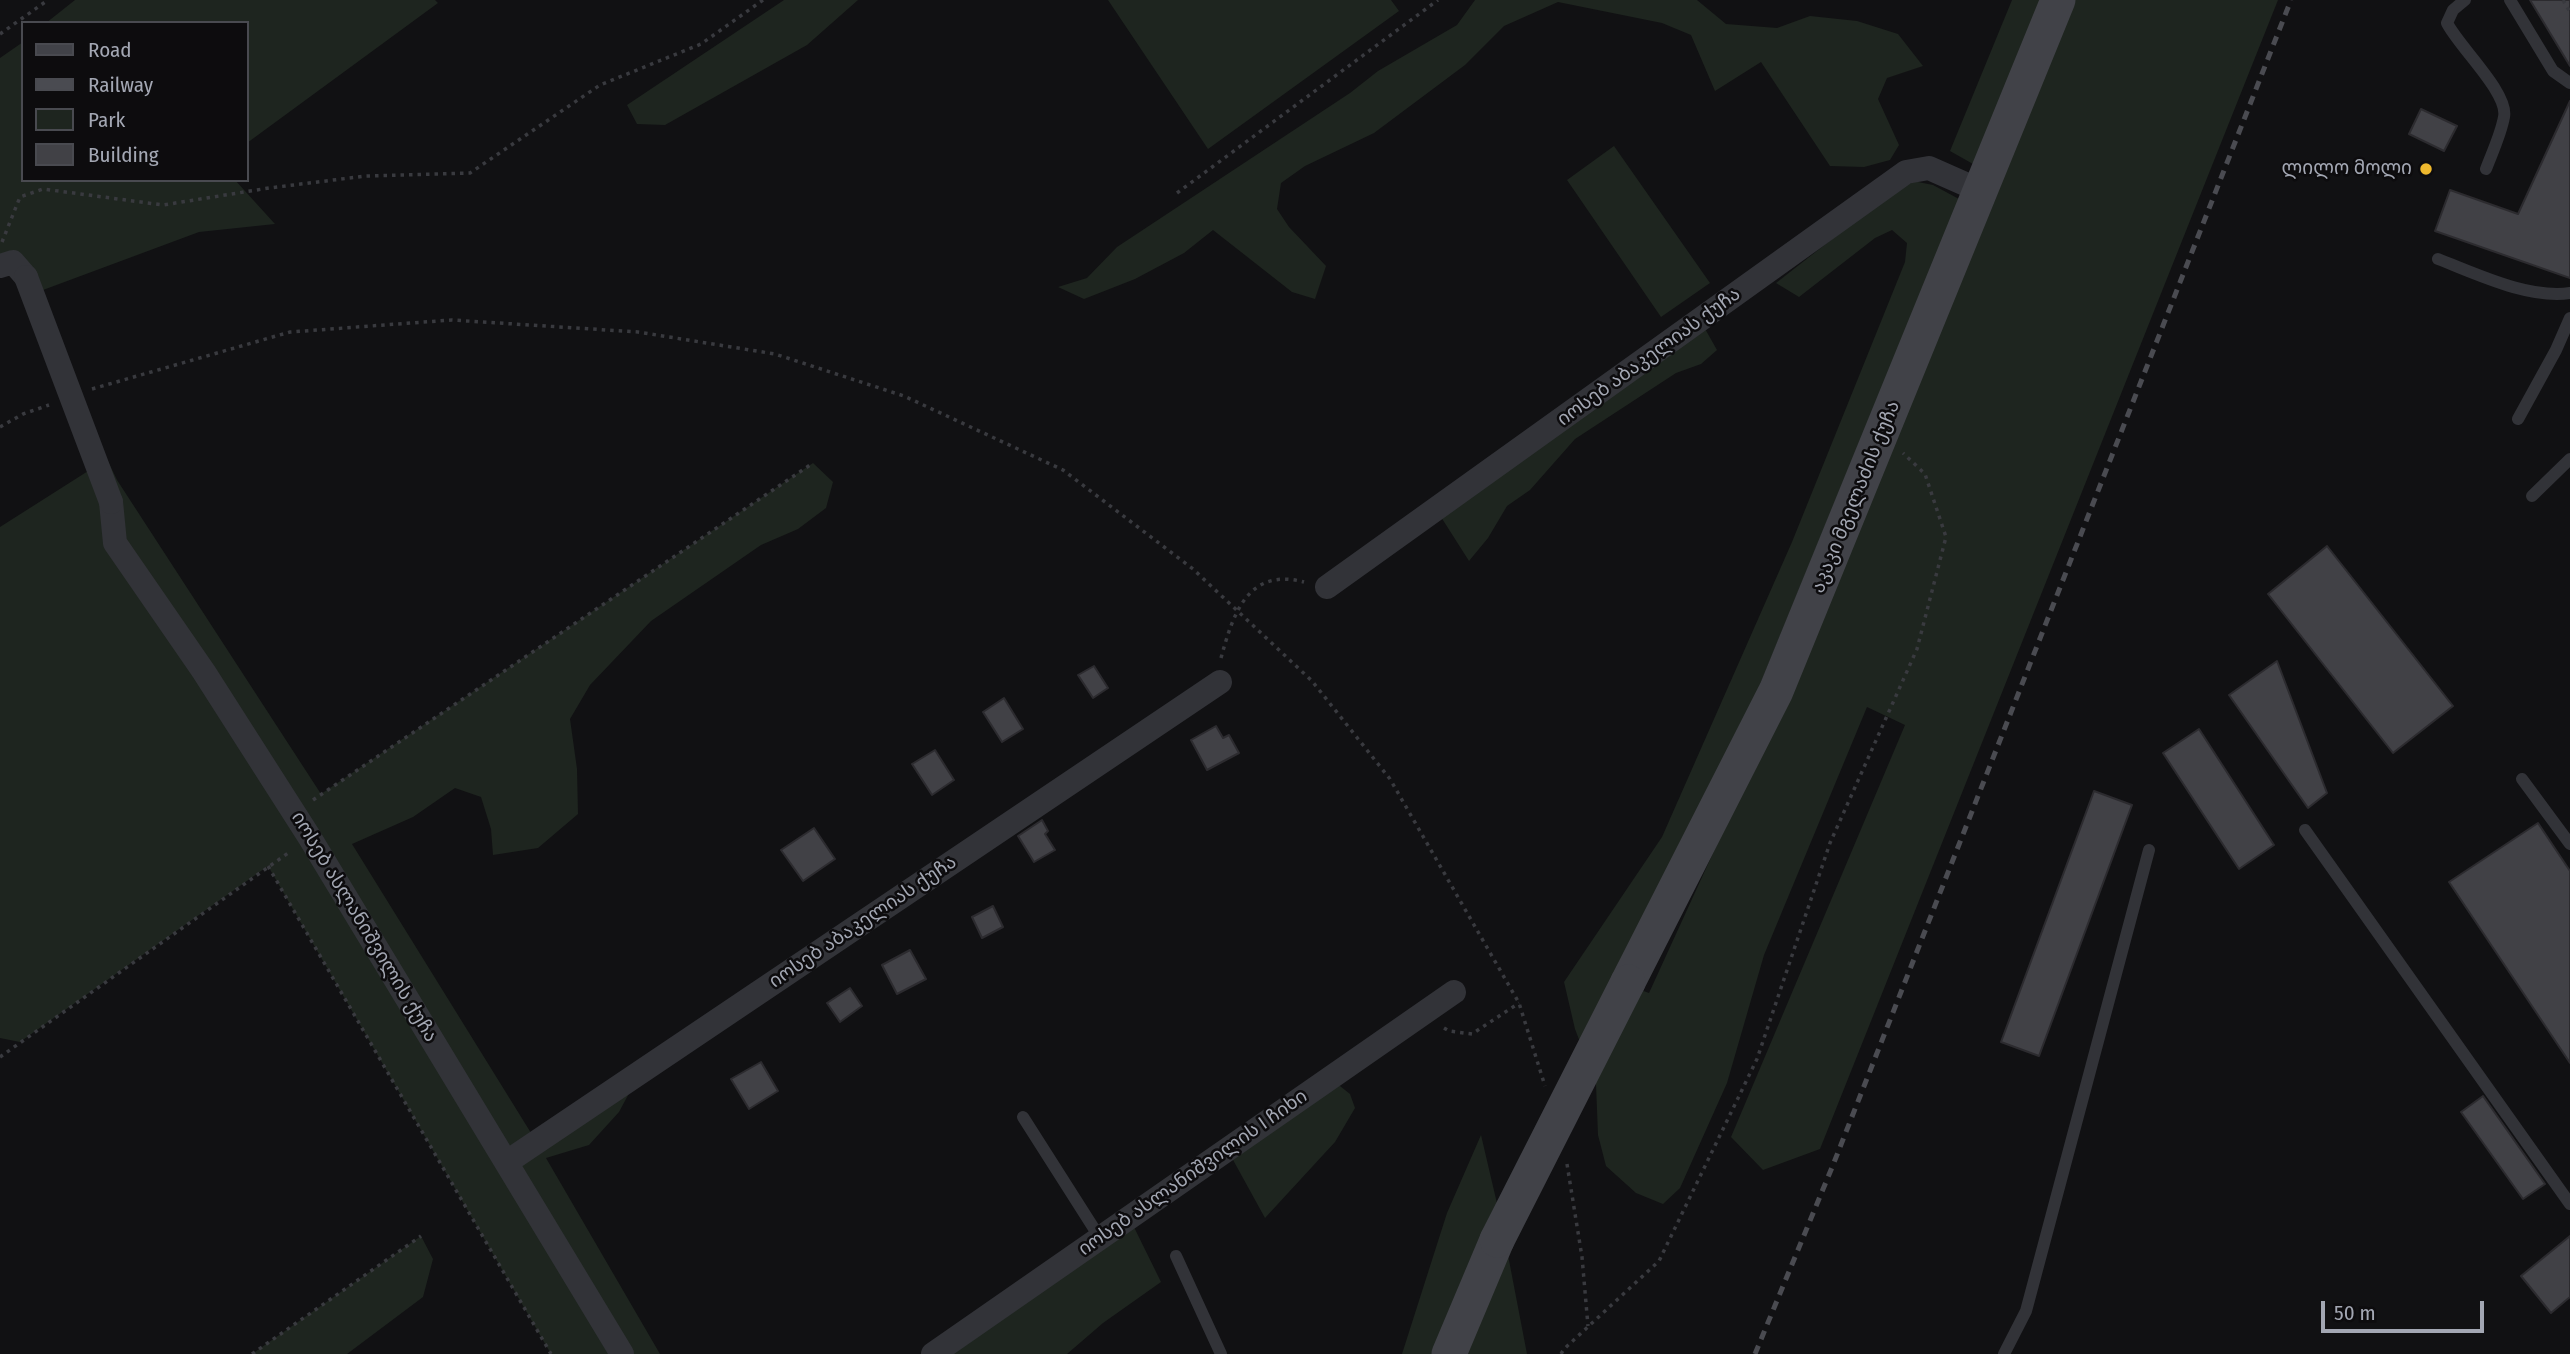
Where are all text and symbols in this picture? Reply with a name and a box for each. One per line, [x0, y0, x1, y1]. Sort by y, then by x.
legend [21, 21, 248, 182]
text: Road [88, 37, 132, 63]
text: Railway [88, 72, 153, 98]
text: Park [88, 107, 125, 133]
text: Building [88, 142, 159, 168]
place label: ლილო მოლი [2282, 158, 2412, 180]
marker: ლილო მოლი [2418, 161, 2434, 177]
street label: იოსებ აბაკელიას ქუჩა [1553, 283, 1745, 431]
street label: აკაკი მგელაძის ქუჩა [1807, 398, 1905, 596]
street label: იოსებ ასლანიშვილის ქუჩა [286, 808, 442, 1046]
street label: იოსებ აბაკელიას ქუჩა [765, 851, 961, 993]
street label: იოსებ ასლანიშვილის I ჩიხი [1074, 1085, 1312, 1261]
scale bar [2325, 1288, 2488, 1332]
text: 50 m [2334, 1300, 2376, 1326]

